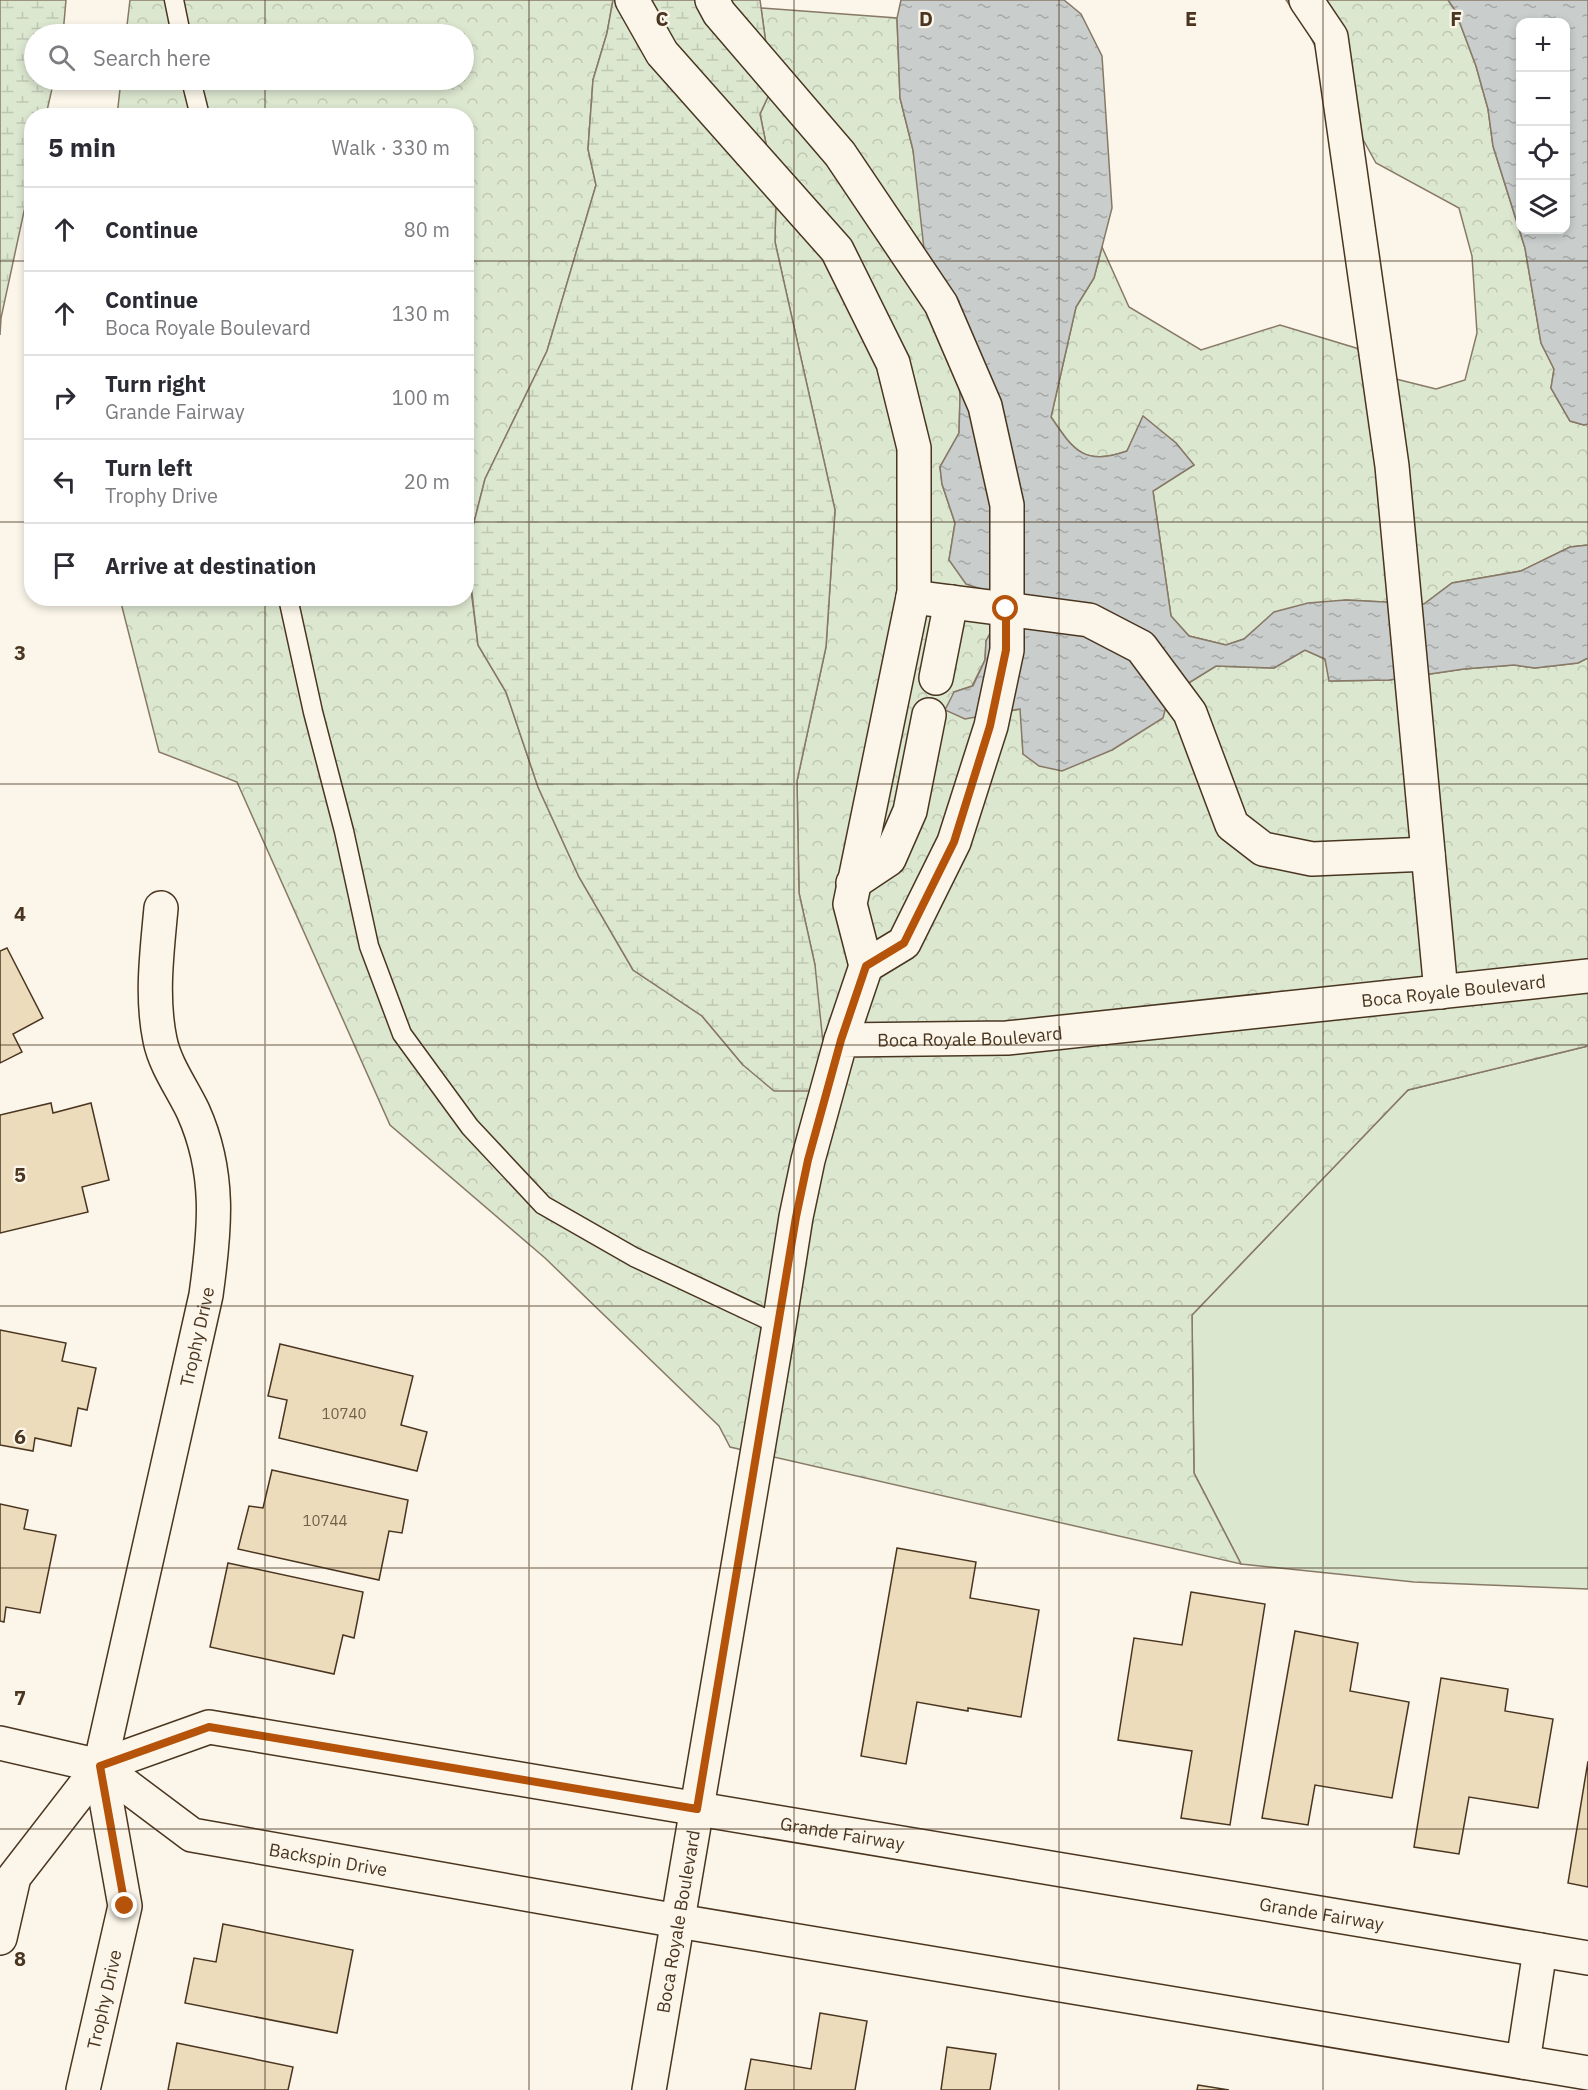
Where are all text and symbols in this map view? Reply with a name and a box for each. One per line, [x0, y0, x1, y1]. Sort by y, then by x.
text: C [655, 5, 669, 32]
text: D [919, 5, 933, 32]
text: E [1185, 5, 1197, 32]
text: F [1450, 5, 1462, 32]
map controls [1516, 18, 1570, 234]
button: + [1516, 18, 1570, 72]
search box [24, 24, 474, 90]
icon: search [45, 41, 78, 74]
text: Search here [93, 43, 211, 72]
button: − [1516, 72, 1570, 126]
button: locate [1516, 126, 1570, 180]
text: 5 min [48, 130, 116, 164]
text: Walk · 330 m [332, 134, 450, 161]
button: layers [1516, 180, 1570, 234]
icon: ahead [48, 213, 81, 246]
text: Continue [105, 215, 198, 244]
text: 80 m [404, 216, 450, 243]
text: Continue [105, 285, 198, 314]
icon: ahead [48, 297, 81, 330]
text: 130 m [392, 300, 450, 327]
text: Boca Royale Boulevard [105, 314, 311, 341]
text: Turn right [105, 369, 206, 398]
icon: right [48, 381, 81, 414]
text: 100 m [392, 384, 450, 411]
text: Grande Fairway [105, 398, 245, 425]
text: Turn left [105, 453, 193, 482]
icon: left [48, 465, 81, 498]
text: 20 m [404, 468, 450, 495]
text: Trophy Drive [105, 482, 218, 509]
icon: arrive [48, 549, 81, 582]
text: Arrive at destination [105, 551, 316, 580]
route start [992, 595, 1018, 621]
text: 3 [14, 639, 26, 666]
text: 4 [14, 900, 26, 927]
street label: Boca Royale Boulevard [1360, 969, 1547, 1012]
street label: Boca Royale Boulevard [877, 1021, 1064, 1051]
text: 5 [14, 1161, 26, 1188]
street label: Trophy Drive [174, 1285, 219, 1389]
house number: 10740 [321, 1404, 367, 1423]
text: 6 [14, 1423, 26, 1450]
house number: 10744 [302, 1511, 348, 1530]
text: 7 [14, 1684, 26, 1711]
street label: Grande Fairway [778, 1811, 906, 1855]
street label: Boca Royale Boulevard [651, 1828, 705, 2015]
street label: Backspin Drive [267, 1837, 389, 1881]
route end [111, 1892, 137, 1918]
street label: Grande Fairway [1258, 1892, 1386, 1935]
text: 8 [14, 1945, 26, 1972]
street label: Trophy Drive [81, 1947, 126, 2051]

